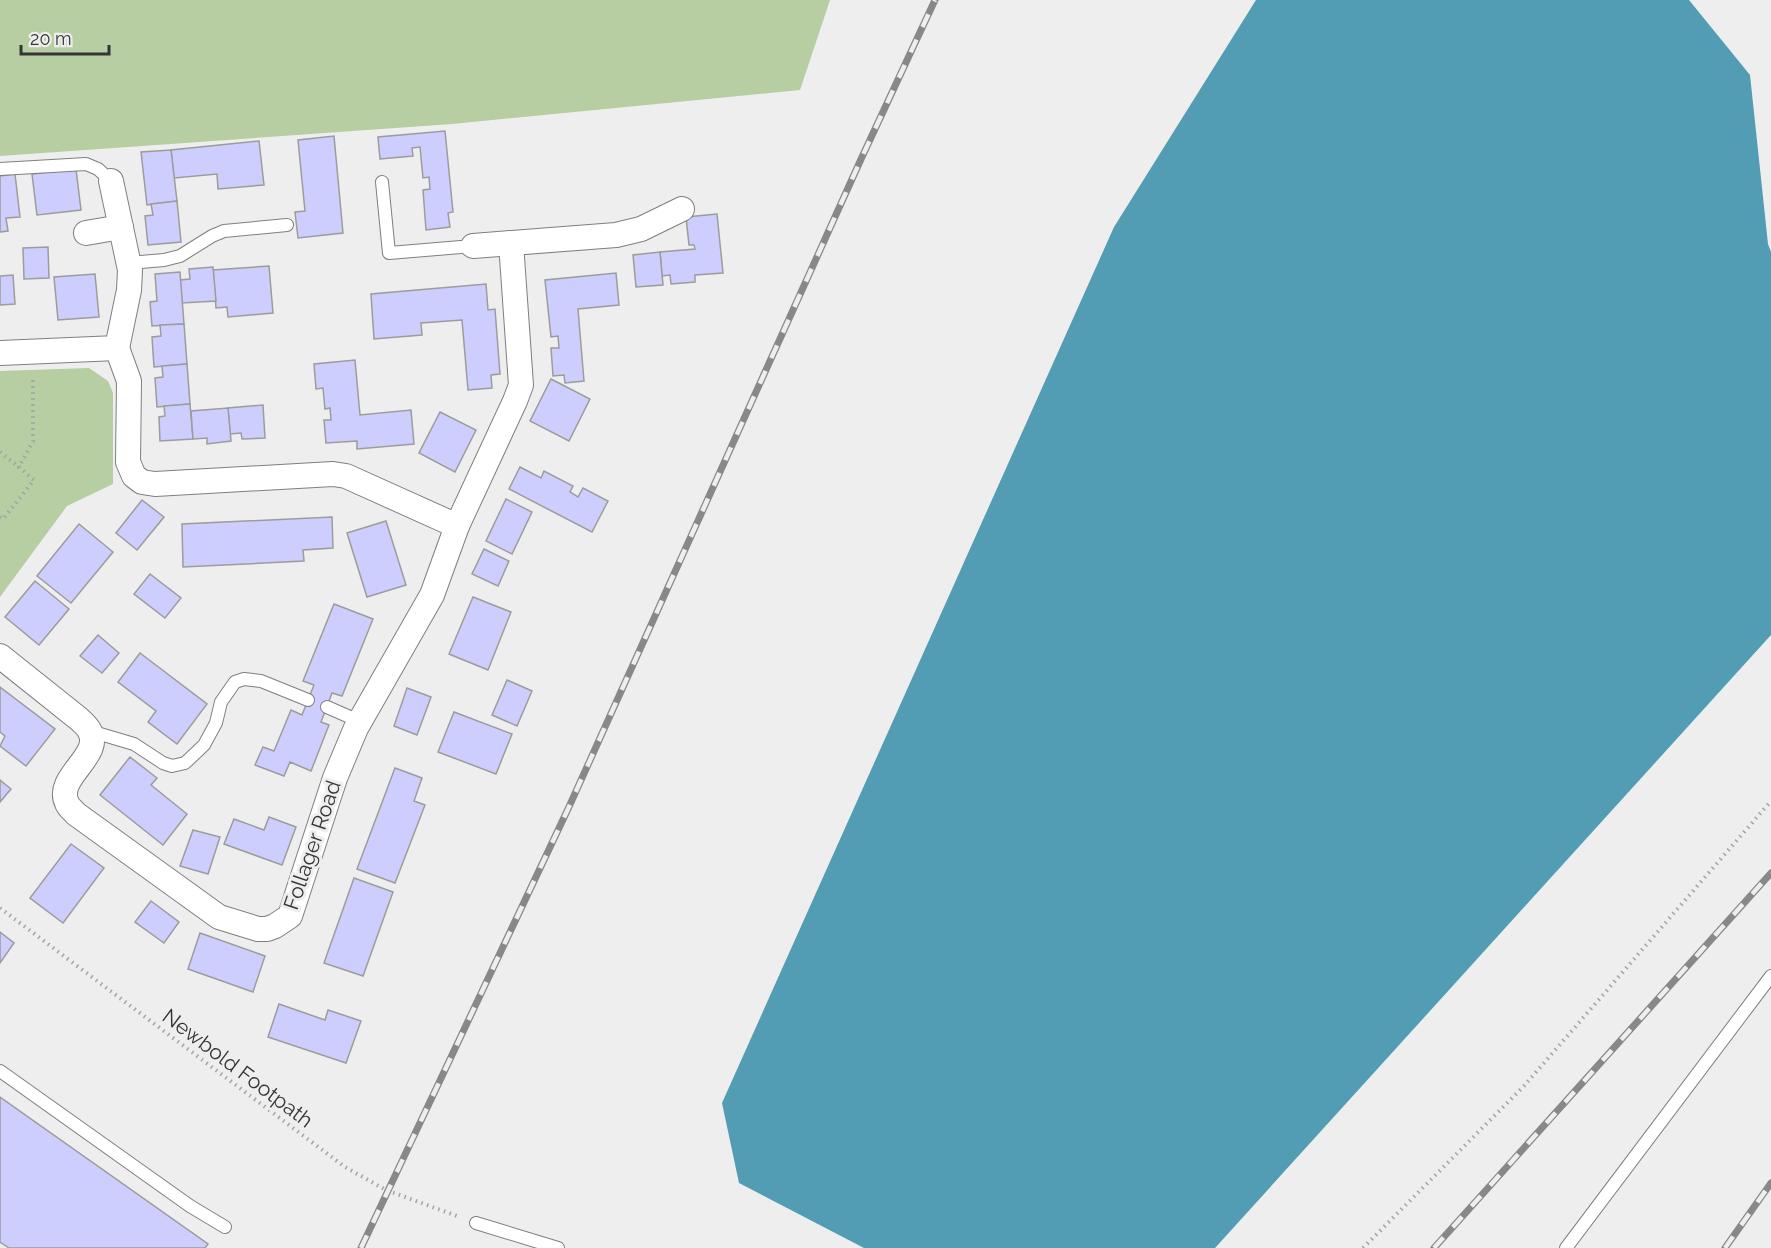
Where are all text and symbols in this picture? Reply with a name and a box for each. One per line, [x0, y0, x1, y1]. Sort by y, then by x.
scale bar [21, 18, 110, 56]
text: 20 m [30, 28, 72, 49]
street label: Follager Road [278, 777, 346, 913]
street label: Newbold Footpath [158, 1003, 318, 1133]

